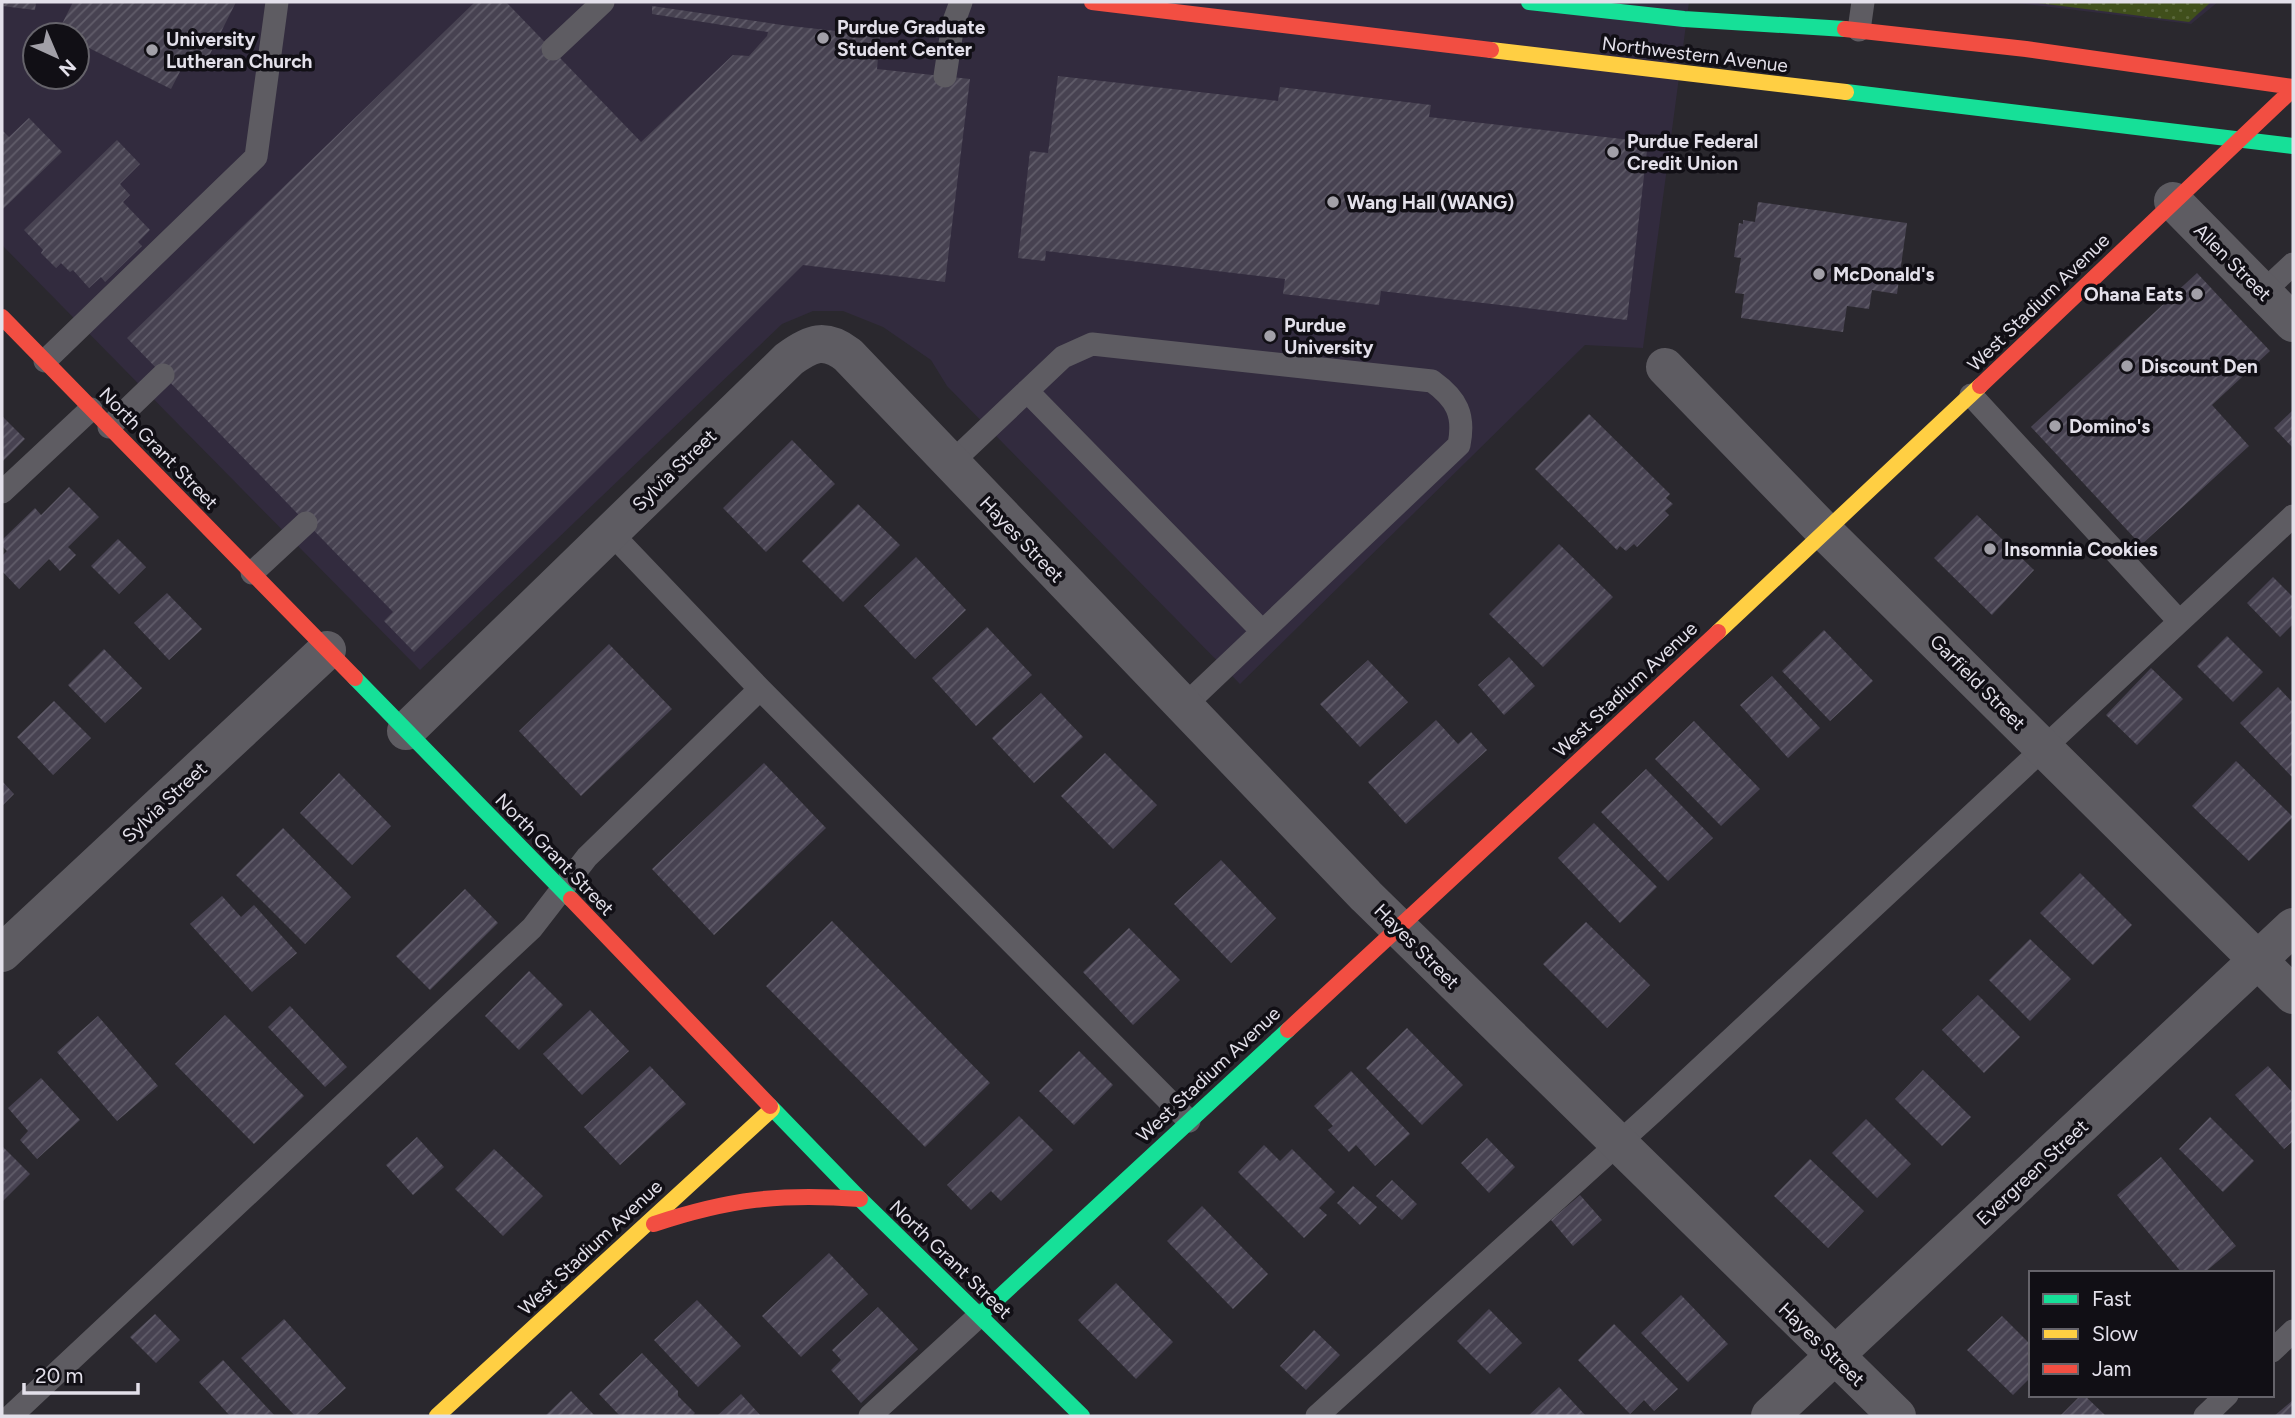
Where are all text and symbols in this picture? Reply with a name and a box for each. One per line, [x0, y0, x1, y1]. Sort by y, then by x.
place label: Purdue Graduate Student Center [837, 16, 986, 61]
north arrow [21, 21, 91, 91]
place label: University Lutheran Church [166, 28, 312, 73]
marker: Purdue Graduate Student Center [815, 30, 831, 46]
street label: Northwestern Avenue [1601, 32, 1789, 77]
marker: University Lutheran Church [144, 42, 160, 58]
text: N [54, 54, 81, 81]
place label: Purdue Federal Credit Union [1627, 130, 1758, 175]
marker: Purdue Federal Credit Union [1605, 144, 1621, 160]
place label: Wang Hall (WANG) [1347, 191, 1514, 214]
marker: Wang Hall (WANG) [1325, 194, 1341, 210]
street label: Allen Street [2189, 219, 2276, 306]
street label: West Stadium Avenue [1963, 229, 2114, 376]
place label: McDonald's [1833, 263, 1935, 286]
marker: McDonald's [1811, 266, 1827, 282]
place label: Ohana Eats [2084, 283, 2183, 306]
marker: Ohana Eats [2189, 286, 2205, 302]
place label: Purdue University [1284, 314, 1374, 359]
marker: Purdue University [1262, 328, 1278, 344]
place label: Discount Den [2141, 355, 2258, 378]
marker: Discount Den [2119, 358, 2135, 374]
street label: North Grant Street [94, 383, 223, 514]
place label: Domino's [2069, 415, 2150, 438]
marker: Domino's [2047, 418, 2063, 434]
street label: Sylvia Street [628, 425, 721, 516]
street label: Hayes Street [975, 492, 1068, 587]
place label: Insomnia Cookies [2004, 538, 2158, 561]
marker: Insomnia Cookies [1982, 541, 1998, 557]
street label: West Stadium Avenue [1549, 617, 1702, 762]
street label: Garfield Street [1925, 630, 2030, 735]
street label: Sylvia Street [117, 757, 212, 848]
street label: North Grant Street [490, 789, 619, 920]
street label: Hayes Street [1369, 899, 1464, 994]
street label: West Stadium Avenue [1132, 1002, 1285, 1147]
street label: Evergreen Street [1972, 1115, 2093, 1230]
street label: West Stadium Avenue [514, 1175, 667, 1320]
street label: North Grant Street [885, 1195, 1016, 1324]
legend [2029, 1271, 2274, 1397]
text: Fast [2092, 1286, 2132, 1311]
street label: Hayes Street [1774, 1298, 1869, 1391]
text: Slow [2092, 1321, 2138, 1346]
scale bar [24, 1352, 138, 1396]
text: Jam [2092, 1356, 2131, 1381]
text: 20 m [35, 1363, 83, 1388]

